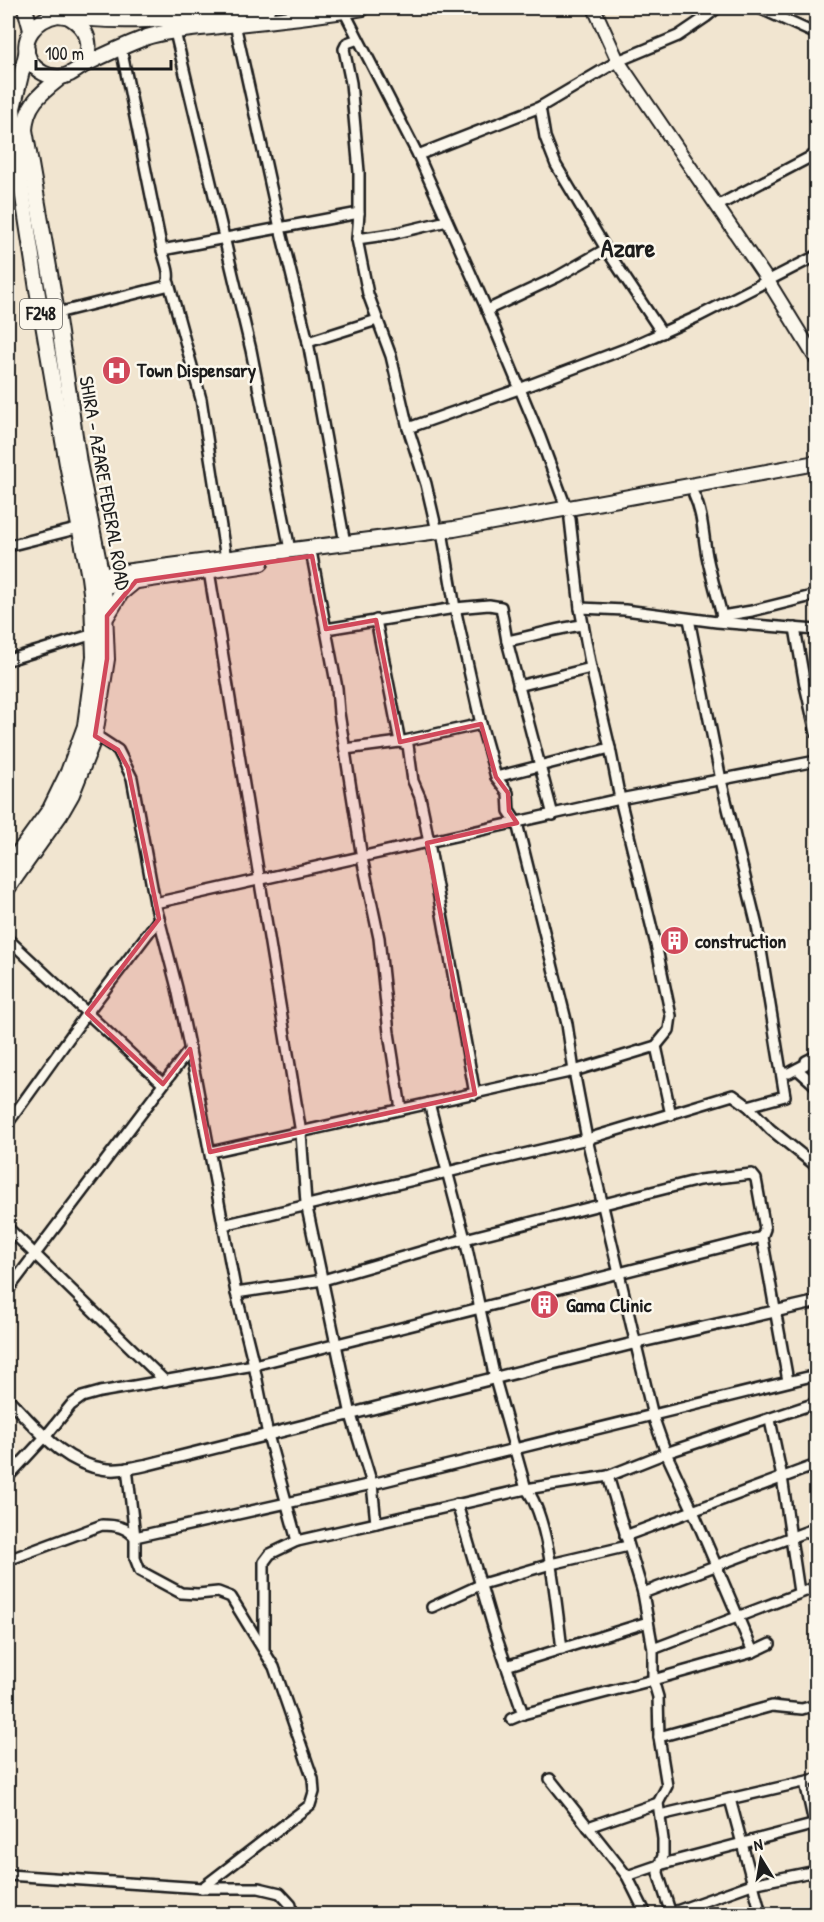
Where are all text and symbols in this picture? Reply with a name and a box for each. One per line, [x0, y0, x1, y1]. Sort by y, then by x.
scale bar [36, 33, 171, 71]
text: 100 m [45, 41, 84, 66]
district label: Azare [601, 230, 656, 265]
road number: F248 [20, 299, 62, 329]
hospital icon: Town Dispensary [100, 354, 132, 386]
place label: Town Dispensary [136, 356, 257, 384]
street label: SHIRA - AZARE FEDERAL ROAD [73, 374, 138, 592]
building icon: construction [658, 925, 690, 957]
place label: construction [695, 927, 786, 954]
building icon: Gama Clinic [529, 1289, 561, 1321]
place label: Gama Clinic [566, 1291, 653, 1318]
north arrow [731, 1829, 791, 1889]
text: N [752, 1833, 765, 1856]

